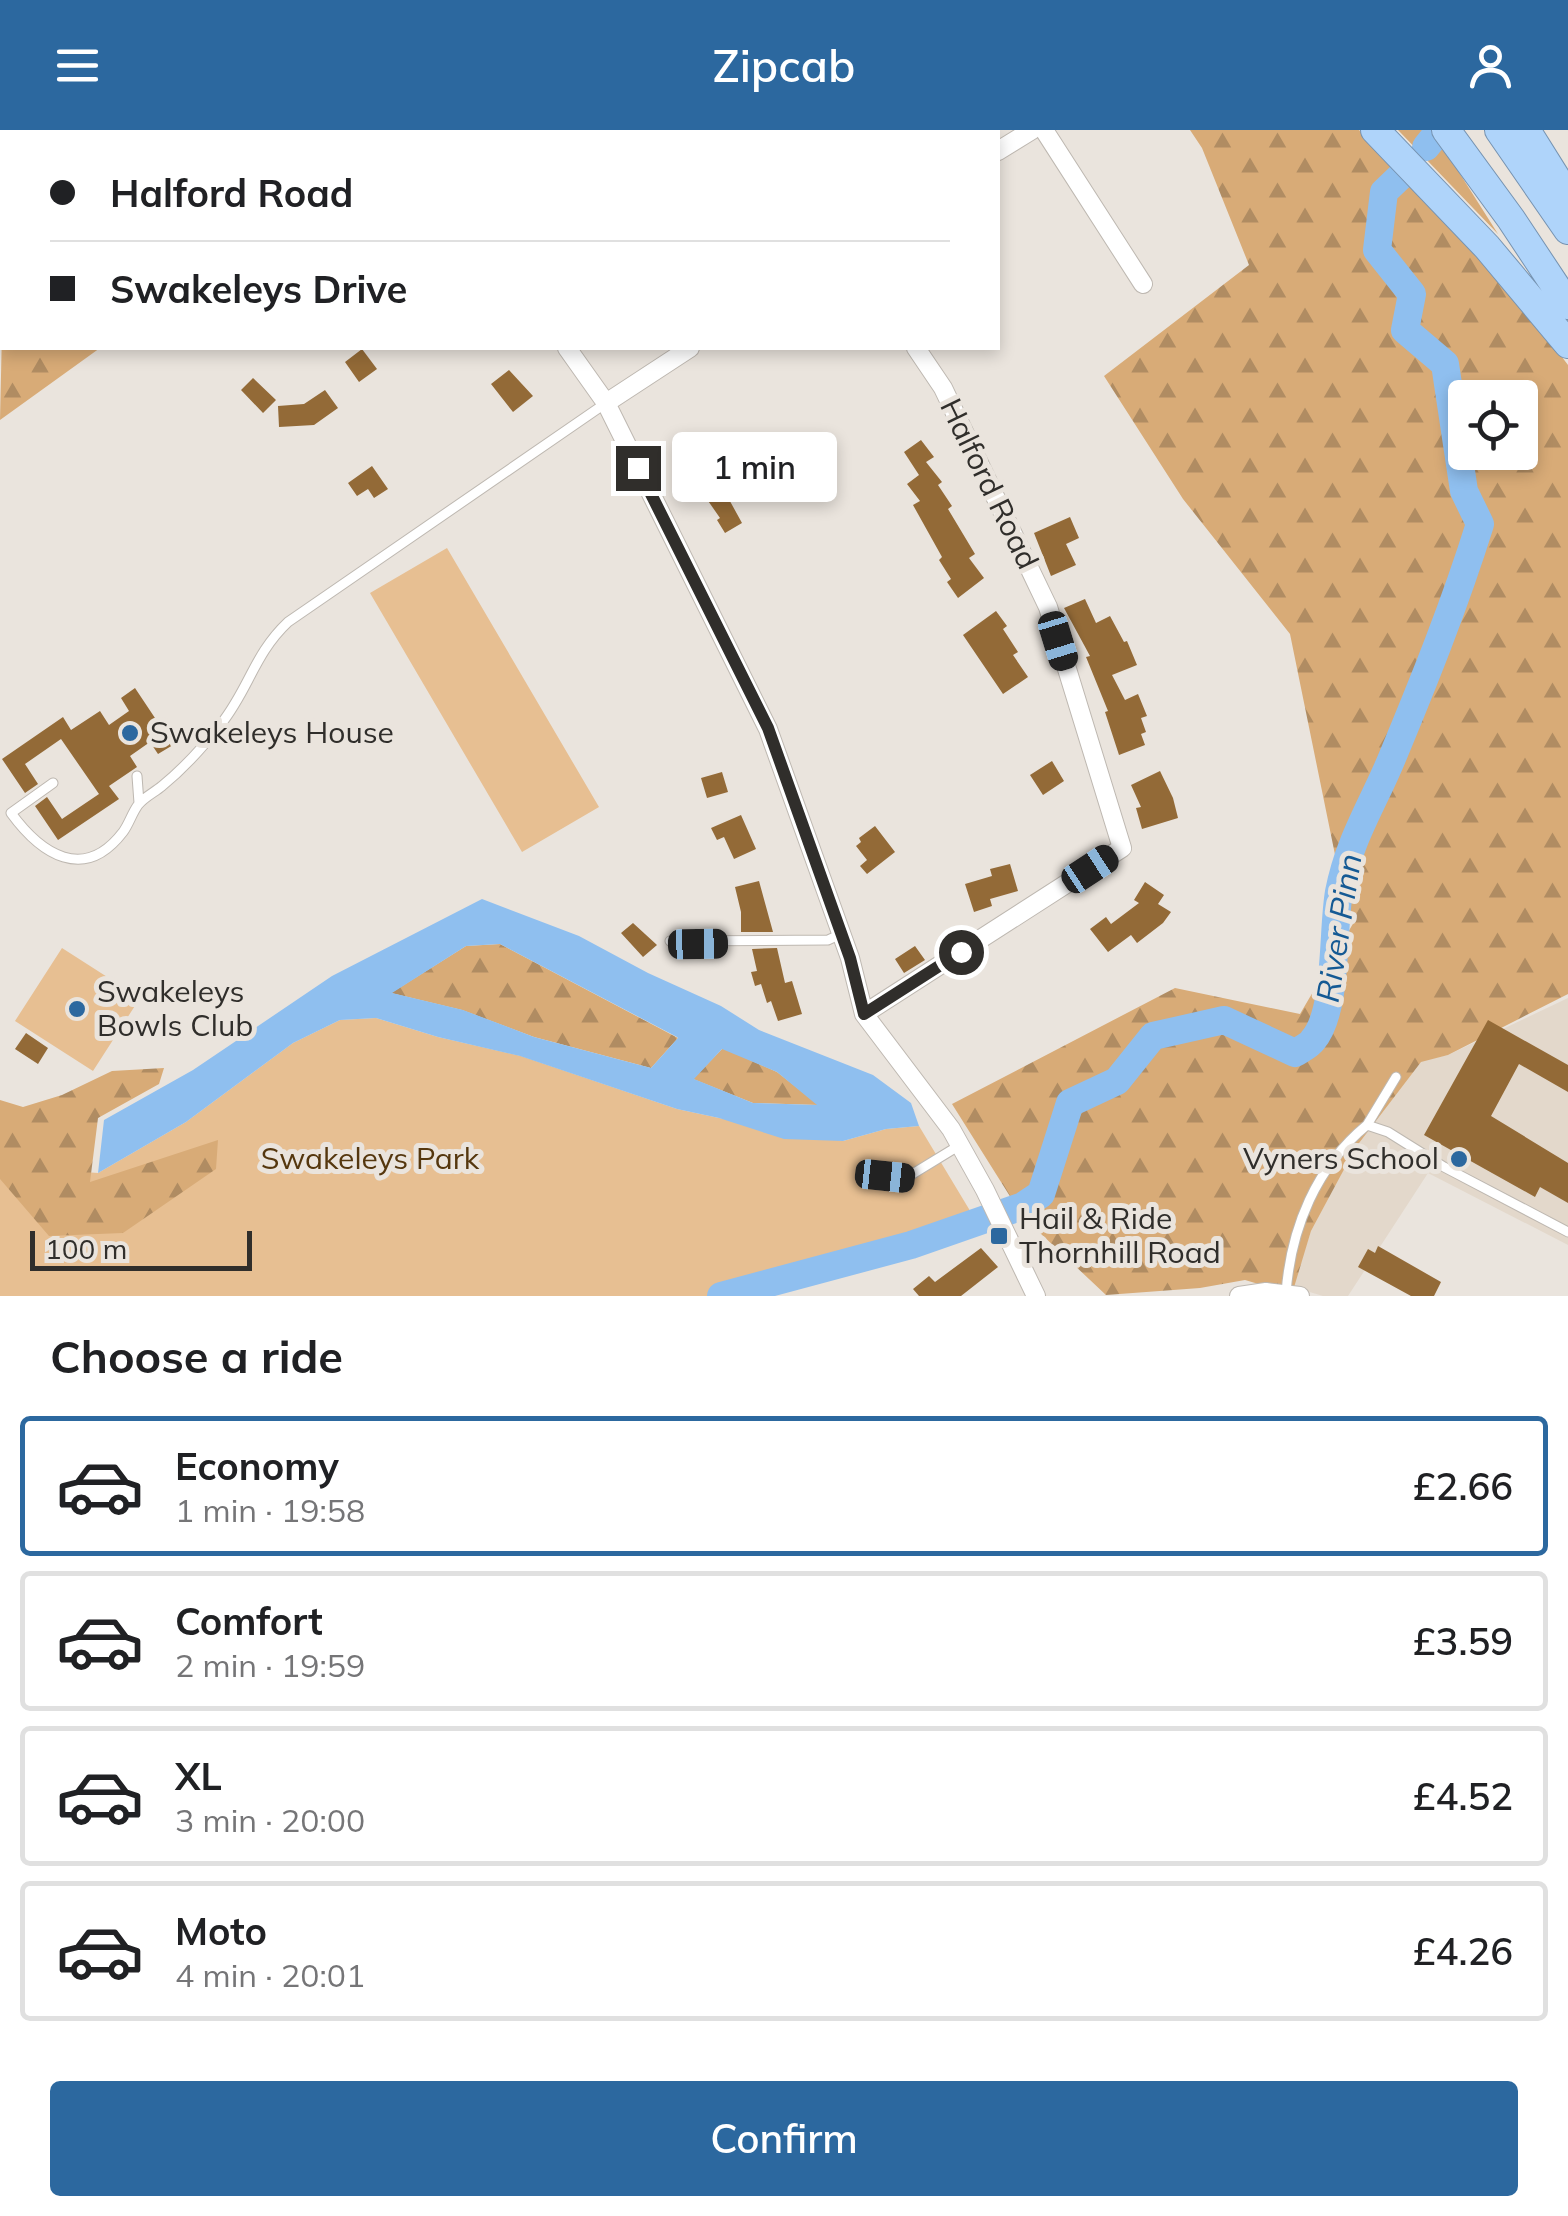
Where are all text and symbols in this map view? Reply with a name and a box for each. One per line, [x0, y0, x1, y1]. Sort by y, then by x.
text: Zipcab [713, 37, 855, 93]
icon: menu [50, 38, 105, 93]
icon: person [1463, 38, 1518, 93]
text: Halford Road [110, 169, 353, 217]
text: Swakeleys Drive [110, 265, 407, 313]
map controls [1448, 380, 1538, 470]
button: locate [1448, 380, 1538, 470]
street label: Halford Road [932, 392, 1048, 575]
callout: 1 min [673, 433, 838, 503]
route end [616, 446, 661, 491]
text: 1 min [713, 447, 796, 487]
car [1035, 608, 1081, 674]
place label: Swakeleys House [150, 713, 394, 751]
marker: Swakeleys House [119, 722, 141, 744]
car [1057, 840, 1123, 898]
water label: River Pinn [1307, 851, 1369, 1005]
car [668, 928, 728, 960]
route start [939, 930, 984, 975]
place label: Swakeleys Bowls Club [97, 972, 253, 1044]
marker: Swakeleys Bowls Club [66, 998, 88, 1020]
park label: Swakeleys Park [261, 1139, 480, 1177]
place label: Vyners School [1243, 1139, 1439, 1177]
marker: Vyners School [1448, 1148, 1470, 1170]
car [854, 1158, 916, 1194]
place label: Hail & Ride Thornhill Road [1019, 1199, 1221, 1271]
marker: Hail & Ride Thornhill Road [988, 1225, 1010, 1247]
scale bar [30, 1226, 252, 1270]
text: 100 m [45, 1231, 127, 1266]
text: Choose a ride [50, 1328, 343, 1384]
icon: car [55, 1441, 145, 1531]
text: Economy [175, 1442, 339, 1490]
text: £2.66 [1413, 1462, 1513, 1510]
text: 1 min · 19:58 [175, 1490, 365, 1530]
icon: car [55, 1596, 145, 1686]
text: Comfort [175, 1597, 323, 1645]
text: £3.59 [1413, 1617, 1513, 1665]
text: 2 min · 19:59 [175, 1645, 365, 1685]
icon: car [55, 1751, 145, 1841]
text: XL [175, 1752, 222, 1800]
text: £4.52 [1413, 1772, 1513, 1820]
text: 3 min · 20:00 [175, 1800, 365, 1840]
icon: car [55, 1906, 145, 1996]
text: Moto [175, 1907, 267, 1955]
text: £4.26 [1413, 1927, 1513, 1975]
text: 4 min · 20:01 [175, 1955, 365, 1995]
button: Confirm [50, 2081, 1518, 2196]

